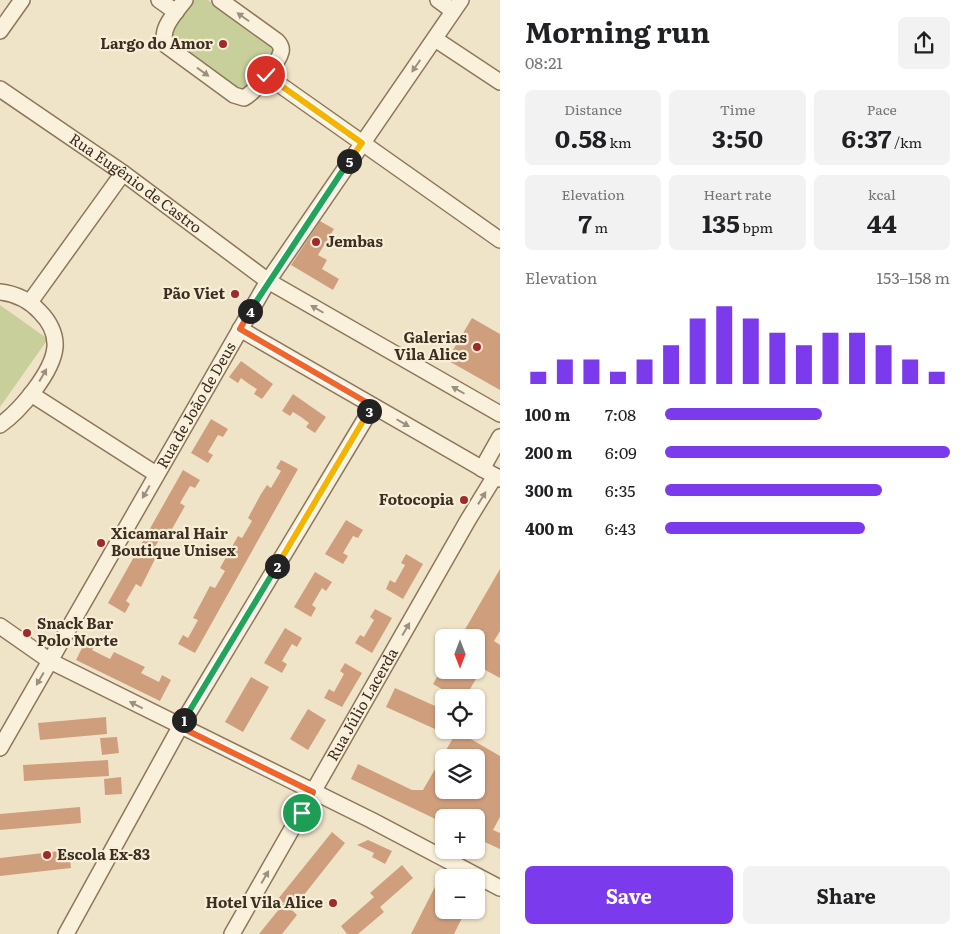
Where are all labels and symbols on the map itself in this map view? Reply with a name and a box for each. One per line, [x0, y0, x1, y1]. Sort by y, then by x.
one-way arrow [237, 12, 250, 22]
place label: Largo do Amor [100, 31, 213, 54]
marker: Largo do Amor [217, 38, 229, 50]
pin [245, 54, 287, 96]
one-way arrow [411, 59, 421, 73]
one-way arrow [196, 67, 210, 77]
street label: Rua Eugênio de Castro [65, 127, 207, 238]
pin: 5 [336, 148, 362, 174]
place label: Jembas [326, 229, 383, 252]
marker: Jembas [310, 236, 322, 248]
place label: Pão Viet [163, 281, 225, 304]
marker: Pão Viet [229, 288, 241, 300]
pin: 4 [238, 298, 262, 324]
one-way arrow [309, 305, 324, 313]
place label: Galerias Vila Alice [394, 325, 468, 365]
street label: Rua de João de Deus [150, 337, 241, 472]
marker: Galerias Vila Alice [471, 341, 483, 353]
one-way arrow [39, 368, 47, 382]
one-way arrow [450, 386, 465, 394]
pin: 3 [356, 398, 382, 424]
one-way arrow [397, 419, 410, 428]
one-way arrow [142, 485, 150, 500]
place label: Fotocopia [379, 487, 454, 510]
one-way arrow [477, 491, 486, 505]
marker: Fotocopia [458, 494, 470, 506]
place label: Xicamaral Hair Boutique Unisex [111, 521, 236, 561]
marker: Xicamaral Hair Boutique Unisex [95, 537, 107, 549]
pin: 2 [264, 554, 290, 578]
place label: Snack Bar Polo Norte [37, 611, 118, 651]
one-way arrow [402, 621, 410, 636]
marker: Snack Bar Polo Norte [21, 627, 33, 639]
north arrow [435, 629, 485, 679]
street label: Rua Júlio Lacerda [320, 642, 403, 765]
one-way arrow [35, 673, 44, 686]
one-way arrow [129, 701, 144, 709]
pin: 1 [172, 708, 196, 732]
pin [281, 792, 323, 834]
place label: Escola Ex-83 [57, 842, 150, 865]
marker: Escola Ex-83 [41, 849, 53, 861]
one-way arrow [261, 870, 270, 883]
place label: Hotel Vila Alice [205, 890, 324, 913]
marker: Hotel Vila Alice [327, 897, 339, 909]

